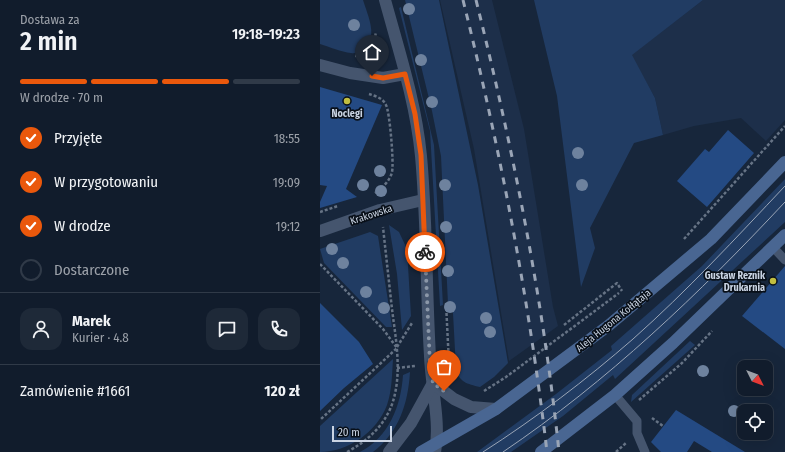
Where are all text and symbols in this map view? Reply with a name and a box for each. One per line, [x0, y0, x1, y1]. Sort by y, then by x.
text: Dostawa za [20, 12, 80, 27]
text: 19:18–19:23 [232, 25, 300, 43]
text: 2 min [20, 26, 78, 57]
pin [355, 35, 389, 76]
icon: home [361, 41, 383, 63]
text: W drodze · 70 m [20, 90, 103, 105]
marker: Noclegi [342, 96, 352, 106]
place label: Noclegi [332, 108, 363, 120]
icon: check [20, 127, 42, 149]
text: Przyjęte [54, 129, 103, 147]
text: 18:55 [274, 131, 300, 146]
icon: check [20, 171, 42, 193]
text: W przygotowaniu [54, 173, 158, 191]
text: 19:09 [273, 175, 300, 190]
street label: Krakowska [349, 203, 394, 227]
icon: check [20, 215, 42, 237]
text: W drodze [54, 217, 111, 235]
text: 19:12 [276, 219, 300, 234]
courier [405, 232, 445, 272]
icon: bike [414, 241, 436, 263]
text: Dostarczone [54, 261, 129, 279]
place label: Gustaw Reznik Drukarnia [705, 270, 766, 294]
marker: Gustaw Reznik Drukarnia [768, 276, 778, 286]
street label: Aleja Hugona Kołłątaja [574, 287, 653, 355]
button: person [20, 308, 62, 350]
button: chat [206, 308, 248, 350]
button: phone [258, 308, 300, 350]
text: Marek [72, 312, 111, 330]
text: Kurier · 4.8 [72, 330, 129, 345]
pin [427, 350, 461, 391]
icon: bag [433, 356, 455, 378]
north arrow [737, 360, 773, 396]
map controls [737, 360, 773, 440]
text: Zamówienie #1661 [20, 382, 130, 400]
text: 120 zł [264, 382, 300, 400]
button: locate [737, 404, 773, 440]
scale bar [332, 424, 392, 443]
text: 20 m [338, 426, 360, 439]

